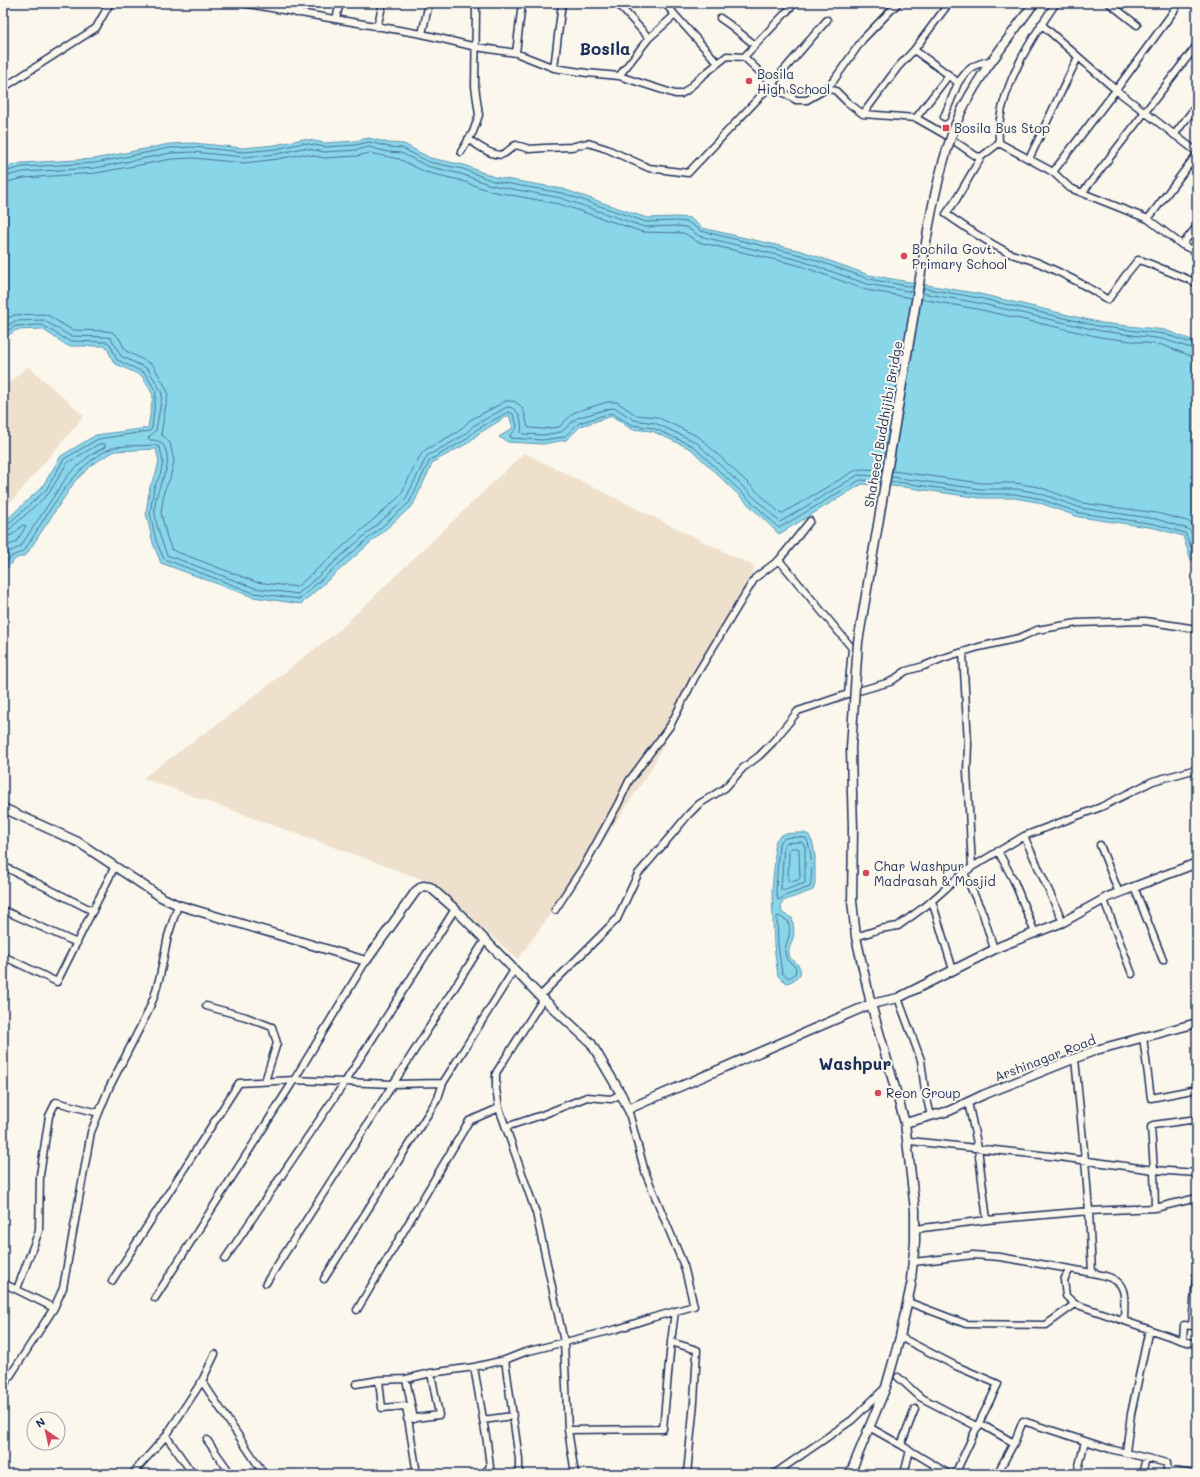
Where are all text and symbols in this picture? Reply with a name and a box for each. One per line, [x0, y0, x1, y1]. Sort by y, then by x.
district label: Bosila [579, 37, 631, 59]
place label: Bosila High School [757, 65, 830, 97]
marker: Bosila High School [744, 76, 754, 86]
place label: Bosila Bus Stop [954, 119, 1050, 136]
marker: Bosila Bus Stop [941, 123, 951, 133]
place label: Bochila Govt. Primary School [912, 240, 1007, 272]
marker: Bochila Govt. Primary School [899, 251, 909, 261]
street label: Shaheed Buddhijibi Bridge [859, 339, 906, 508]
place label: Char Washpur Madrasah & Mosjid [874, 857, 996, 889]
marker: Char Washpur Madrasah & Mosjid [861, 868, 871, 878]
street label: Arshinagar Road [992, 1030, 1098, 1085]
district label: Washpur [819, 1052, 891, 1074]
place label: Reon Group [886, 1084, 960, 1101]
marker: Reon Group [873, 1088, 883, 1098]
north arrow [26, 1411, 66, 1451]
text: N [32, 1414, 48, 1431]

